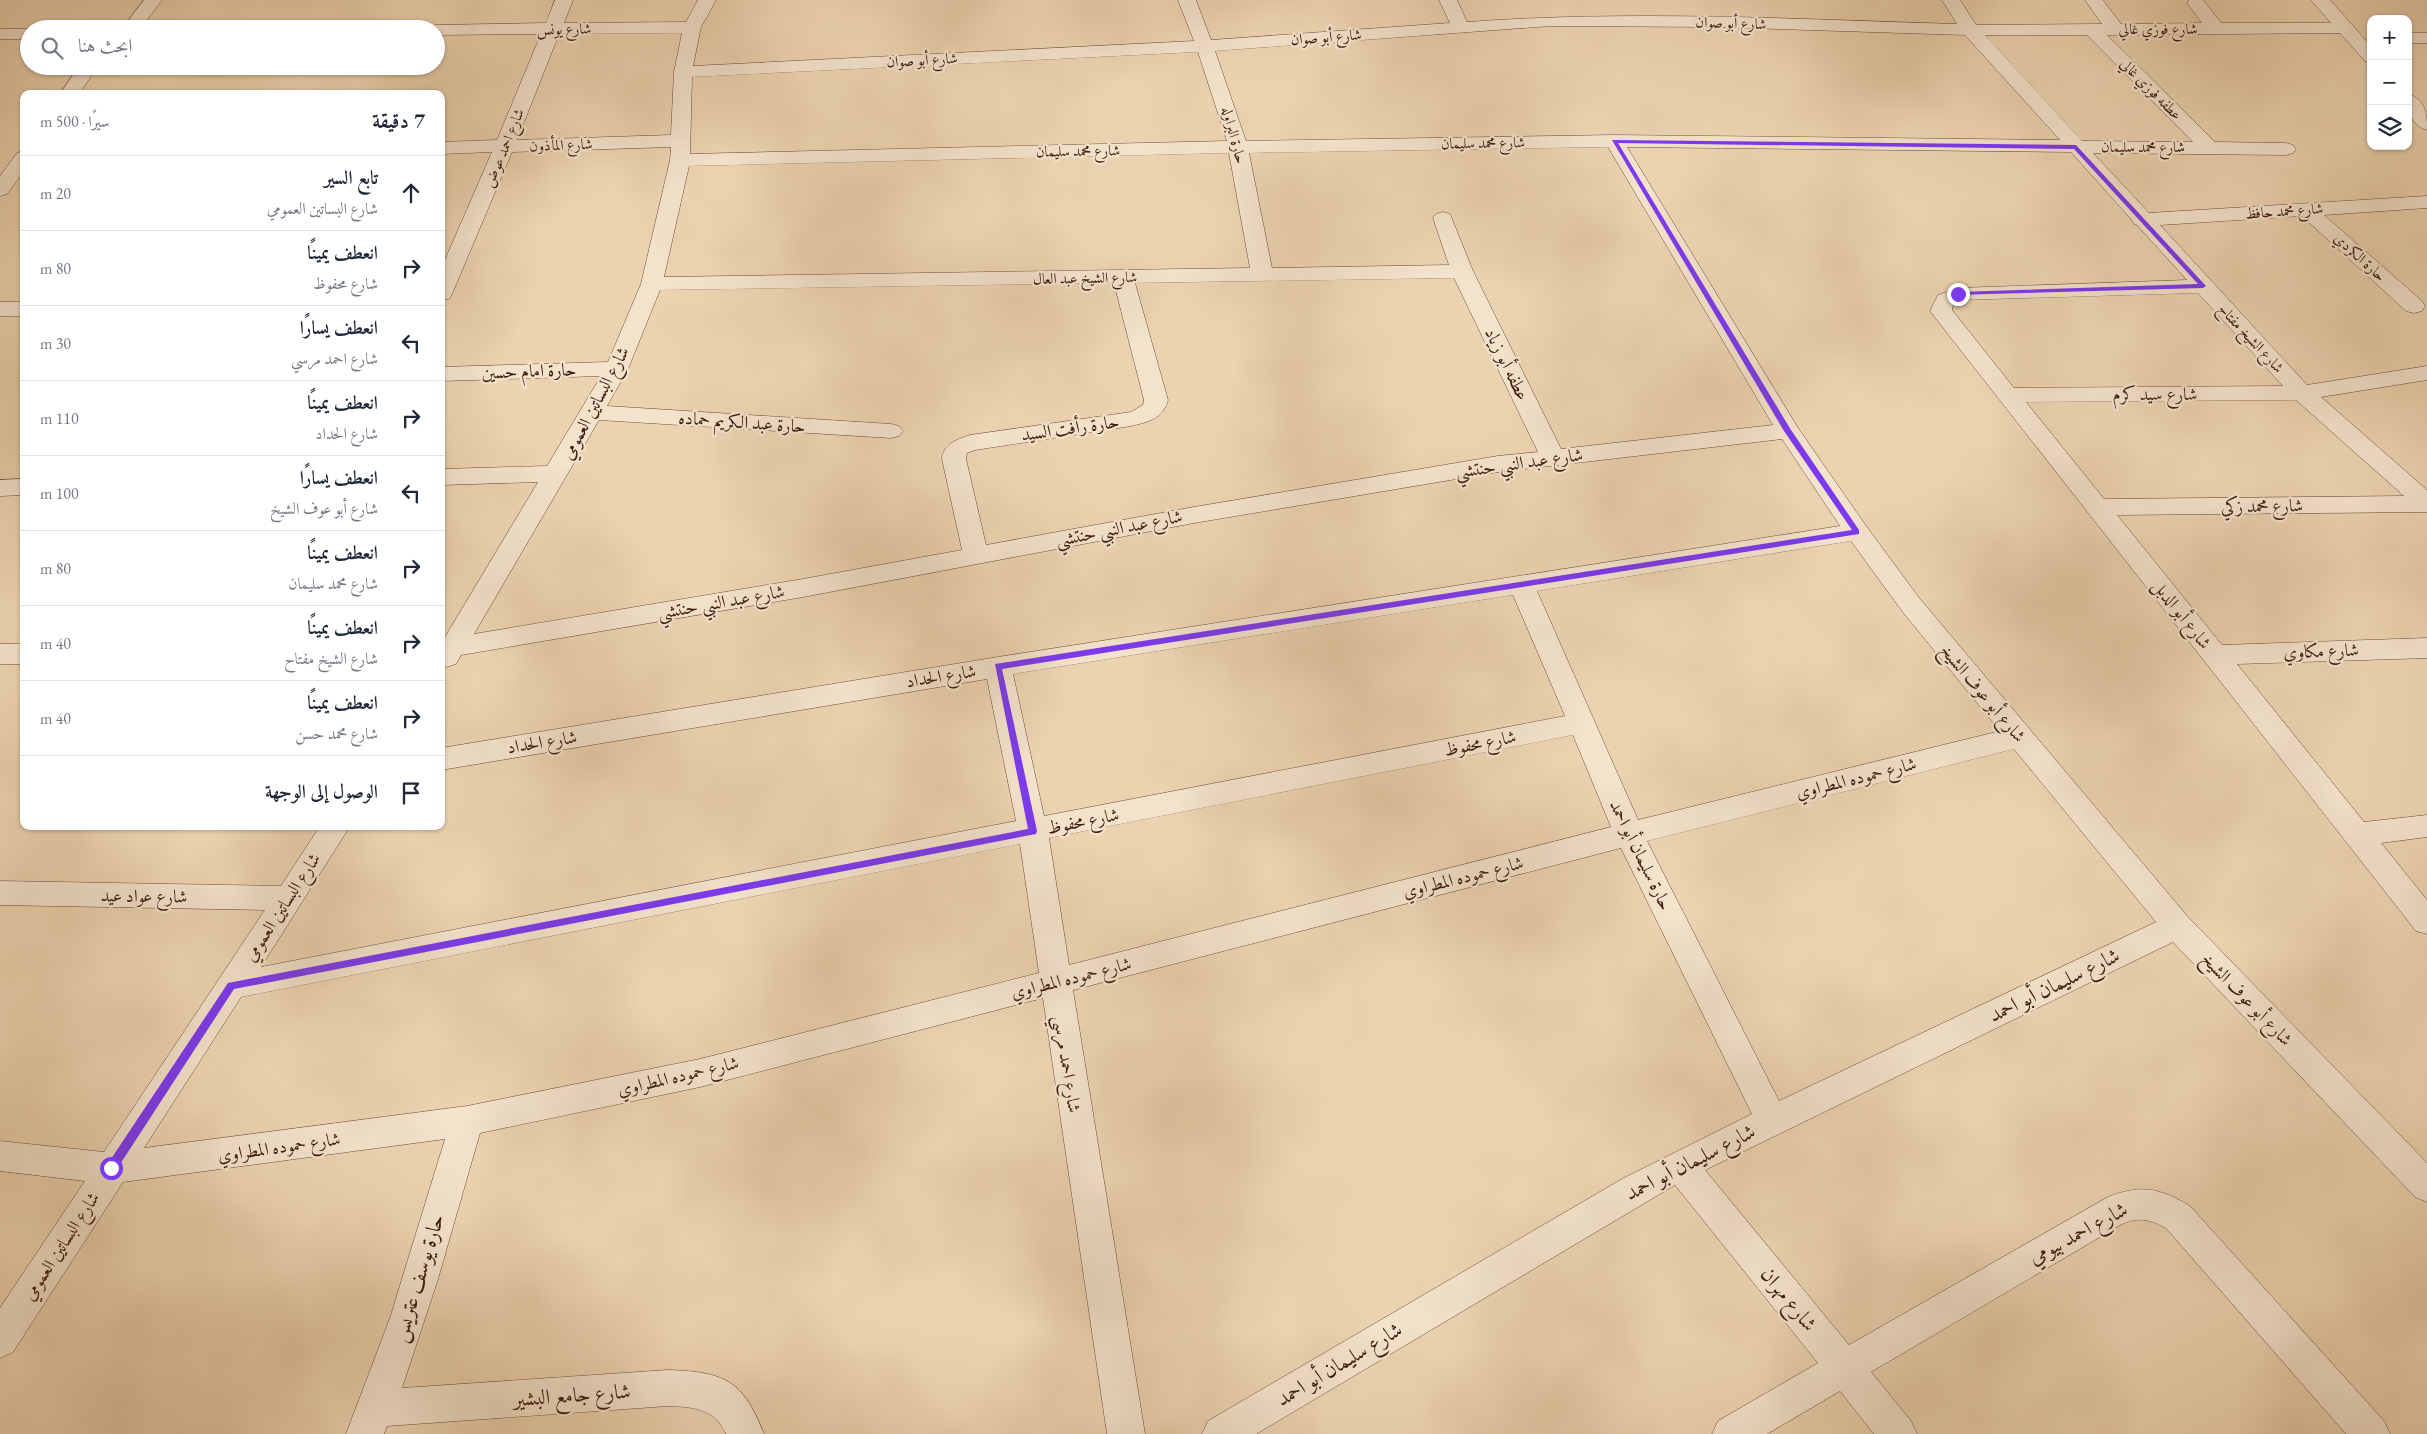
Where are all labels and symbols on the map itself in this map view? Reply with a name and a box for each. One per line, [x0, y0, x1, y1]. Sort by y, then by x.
street label: شارع أبو صوان [1695, 11, 1767, 37]
street label: شارع يونس [536, 19, 592, 42]
street label: شارع فوزي غالي [2118, 19, 2198, 42]
street label: شارع أبو صوان [1290, 24, 1362, 52]
street label: شارع أبو صوان [886, 47, 958, 75]
street label: عطفه فوزي غالي [2114, 54, 2186, 126]
street label: حارة البراوله [1218, 104, 1251, 166]
street label: شارع احمد عوض [479, 105, 532, 192]
street label: شارع محمد سليمان [1441, 132, 1525, 157]
street label: شارع المأذون [529, 133, 593, 159]
street label: شارع محمد سليمان [2101, 137, 2185, 160]
street label: شارع محمد سليمان [1036, 140, 1120, 165]
street label: شارع محمد حافظ [2244, 198, 2324, 227]
street label: حارة الكردي [2328, 228, 2390, 287]
street label: شارع الشيخ عبد العال [1033, 267, 1137, 293]
route end [1947, 283, 1970, 306]
street label: شارع الشيخ مفتاح [2211, 299, 2288, 380]
street label: عطفه أبو زياد [1480, 323, 1536, 404]
street label: شارع البساتين العمومي [555, 342, 638, 465]
street label: حارة امام حسين [481, 357, 577, 389]
street label: شارع سيد كرم [2113, 382, 2197, 410]
street label: حارة عبد الكريم حماده [677, 406, 806, 442]
street label: حارة رأفت السيد [1019, 408, 1120, 446]
street label: شارع عبد النبي حنتشي [1454, 442, 1585, 489]
street label: شارع محمد زكي [2221, 493, 2303, 522]
street label: شارع عبد النبي حنتشي [1054, 504, 1185, 557]
street label: شارع أبو الدبل [2145, 573, 2218, 656]
street label: شارع عبد النبي حنتشي [656, 579, 787, 630]
street label: شارع أبو عوف الشيخ [1932, 638, 2032, 750]
street label: شارع مكاوي [2283, 638, 2359, 667]
street label: شارع الحداد [904, 659, 978, 696]
street label: شارع محفوظ [1442, 724, 1519, 765]
street label: شارع الحداد [505, 725, 579, 762]
street label: شارع حموده المطراوي [1793, 751, 1920, 808]
street label: حارة سليمان أبو احمد [1605, 795, 1679, 914]
street label: شارع محفوظ [1045, 802, 1122, 843]
street label: شارع البساتين العمومي [238, 848, 329, 968]
street label: شارع حموده المطراوي [1400, 850, 1527, 907]
street label: شارع عواد عيد [100, 883, 188, 912]
street label: شارع سليمان أبو احمد [1983, 940, 2126, 1032]
street label: شارع أبو عوف الشيخ [2193, 946, 2299, 1054]
street label: شارع حموده المطراوي [1008, 951, 1135, 1008]
street label: شارع احمد مرسي [1043, 1014, 1087, 1115]
street label: شارع حموده المطراوي [615, 1050, 742, 1105]
street label: شارع سليمان أبو احمد [1620, 1116, 1762, 1210]
street label: شارع حموده المطراوي [216, 1127, 342, 1170]
route start [100, 1157, 123, 1180]
street label: شارع البساتين العمومي [17, 1187, 108, 1307]
street label: شارع احمد بيومي [2023, 1195, 2134, 1274]
street label: حارة يوسف عتريس [385, 1211, 451, 1345]
street label: شارع مهران [1751, 1261, 1824, 1340]
street label: شارع سليمان أبو احمد [1270, 1314, 1409, 1416]
street label: شارع جامع البشير [510, 1377, 632, 1418]

